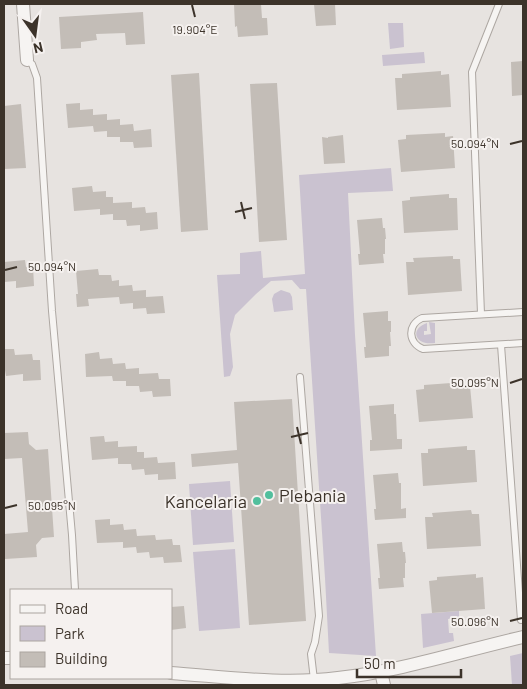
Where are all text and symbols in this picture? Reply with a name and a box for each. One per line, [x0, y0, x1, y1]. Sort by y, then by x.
north arrow [10, 10, 60, 60]
text: 19.904°E [172, 22, 218, 36]
text: N [32, 39, 45, 57]
text: 50.094°N [451, 136, 499, 150]
text: 50.094°N [28, 259, 76, 273]
text: 50.095°N [451, 375, 499, 389]
place label: Plebania [279, 484, 346, 506]
marker: Plebania [263, 489, 275, 501]
place label: Kancelaria [165, 490, 247, 512]
marker: Kancelaria [251, 495, 263, 507]
text: 50.095°N [28, 498, 76, 512]
legend [10, 589, 172, 679]
text: Road [55, 599, 88, 617]
text: 50.096°N [451, 614, 499, 628]
text: Park [55, 624, 85, 642]
scale bar [357, 646, 461, 678]
text: Building [55, 649, 108, 667]
text: 50 m [364, 654, 396, 672]

